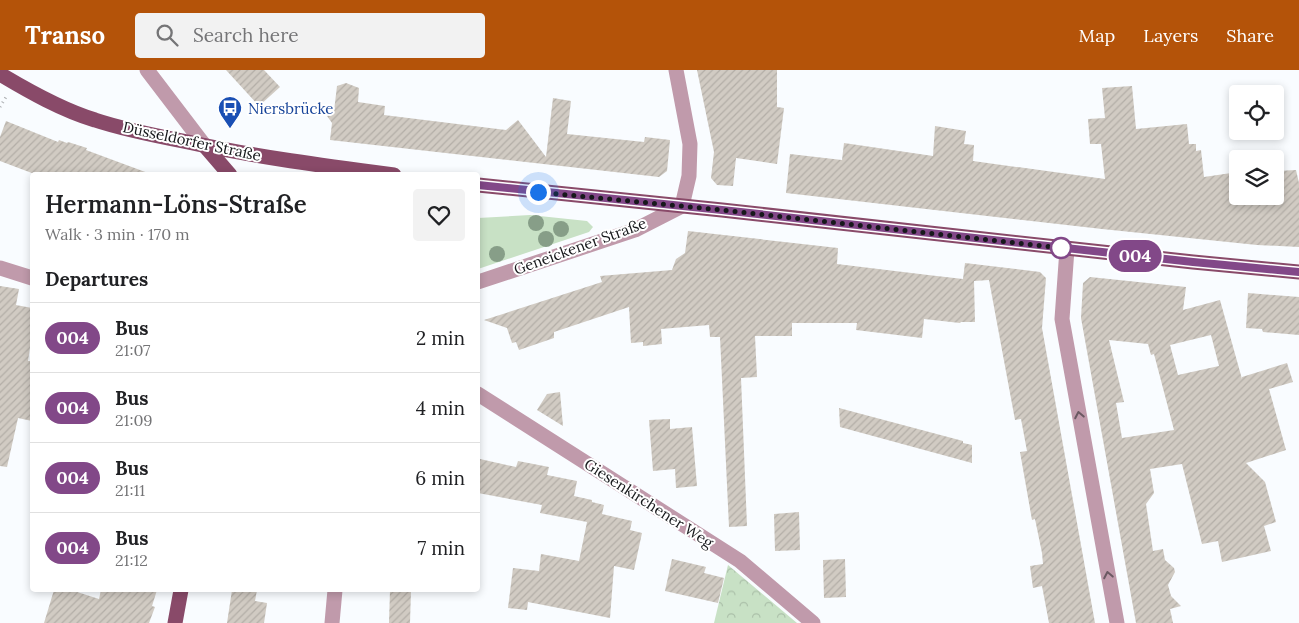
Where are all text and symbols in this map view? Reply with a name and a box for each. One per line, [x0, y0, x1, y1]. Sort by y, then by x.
search box [135, 13, 485, 58]
text: Transo [25, 20, 105, 51]
icon: search [153, 21, 181, 49]
text: Search here [193, 23, 299, 47]
text: Map [1079, 24, 1115, 47]
text: Layers [1143, 24, 1198, 47]
text: Share [1226, 24, 1274, 47]
map controls [1229, 85, 1284, 205]
button: locate [1229, 85, 1284, 140]
bus stop icon: Niersbrücke [217, 95, 243, 129]
place label: Niersbrücke [248, 99, 333, 118]
street label: Düsseldorfer Straße [121, 117, 263, 165]
button: layers [1229, 150, 1284, 205]
your location [526, 180, 551, 205]
text: Hermann-Löns-Straße [45, 189, 307, 220]
button: heart [413, 189, 465, 241]
street label: Geneickener Straße [511, 213, 649, 279]
text: Walk · 3 min · 170 m [45, 224, 190, 244]
unlabelled marker [1050, 237, 1072, 259]
line badge: 004 [1106, 240, 1164, 272]
text: 004 [1119, 244, 1151, 267]
text: Departures [45, 267, 148, 291]
text: Bus [115, 316, 148, 340]
text: 004 [56, 326, 89, 349]
text: 2 min [416, 326, 465, 350]
text: 21:07 [115, 340, 150, 360]
text: Bus [115, 386, 148, 410]
text: 004 [56, 396, 89, 419]
text: 4 min [416, 396, 465, 420]
text: 21:09 [115, 410, 153, 430]
one-way arrow [1074, 411, 1084, 420]
street label: Giesenkirchener Weg [581, 454, 718, 552]
text: Bus [115, 456, 148, 480]
text: 004 [56, 466, 89, 489]
text: 6 min [415, 466, 465, 490]
text: 21:11 [115, 480, 145, 500]
text: Bus [115, 526, 148, 550]
text: 004 [56, 536, 89, 559]
text: 7 min [417, 536, 465, 560]
text: 21:12 [115, 550, 148, 570]
one-way arrow [1104, 571, 1114, 579]

